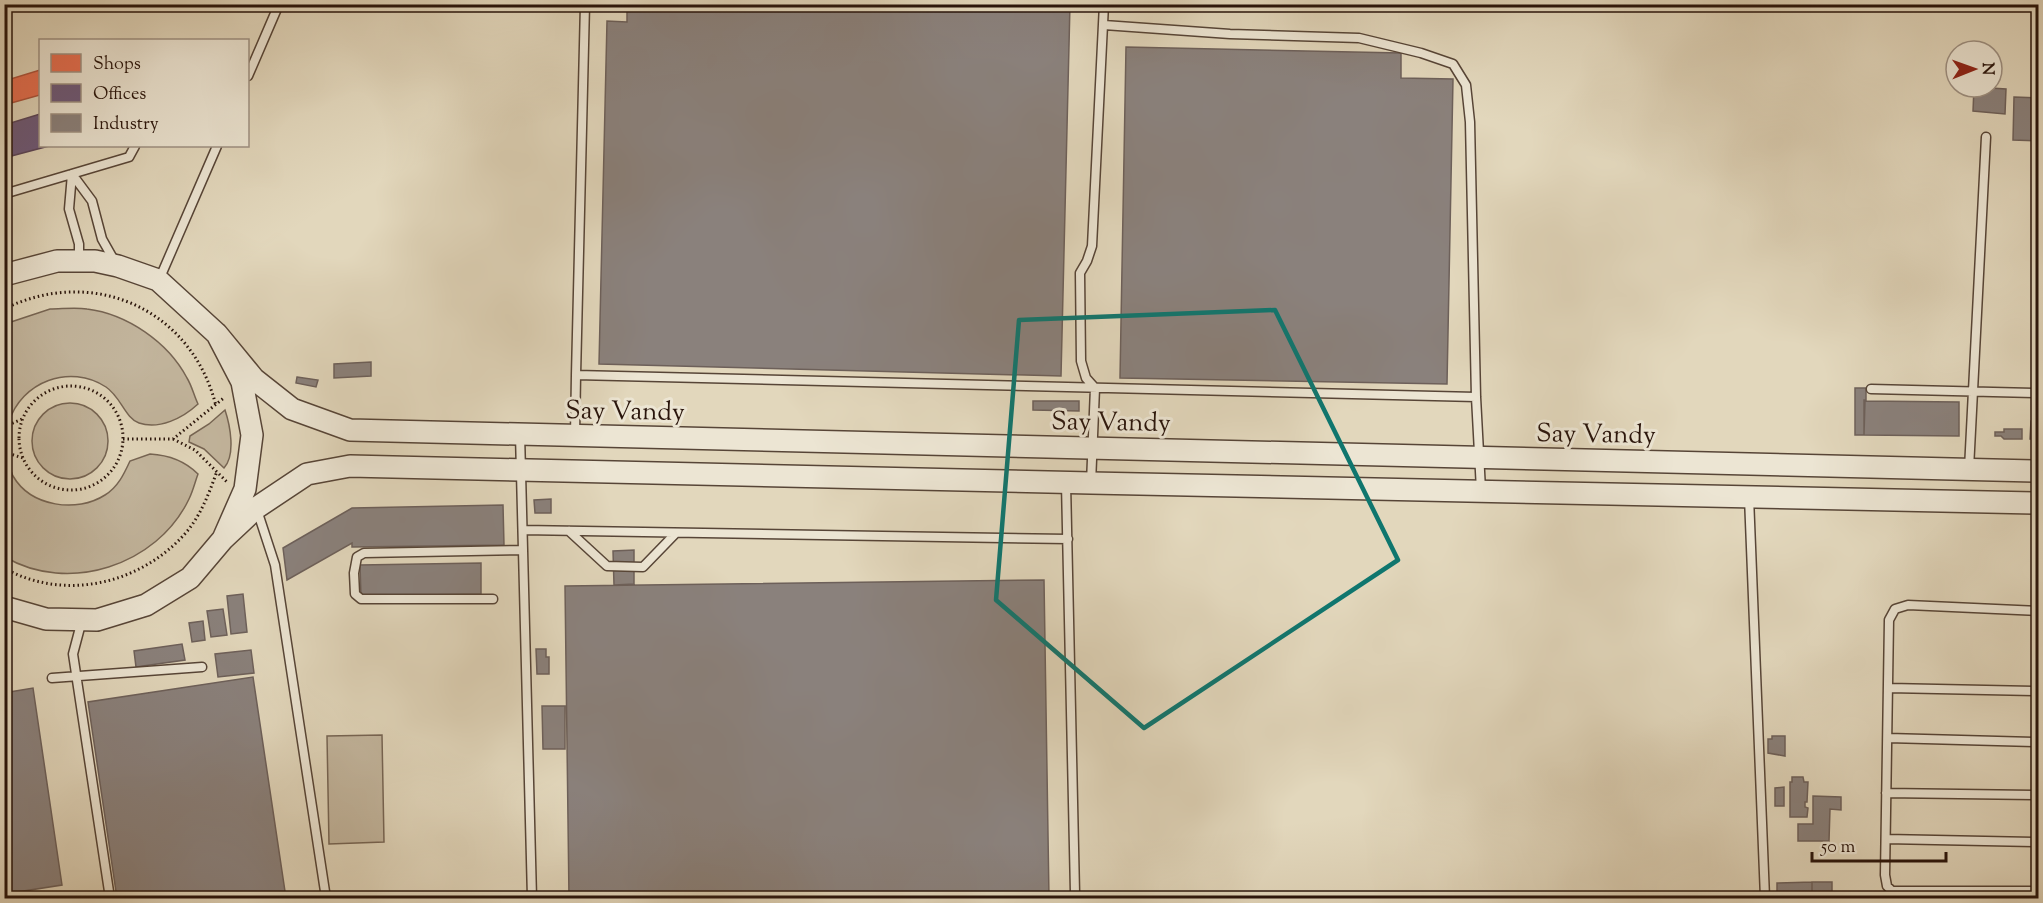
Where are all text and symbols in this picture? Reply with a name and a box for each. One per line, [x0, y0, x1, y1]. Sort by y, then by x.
legend [39, 39, 249, 147]
north arrow [1944, 39, 2004, 99]
text: Shops [93, 52, 141, 78]
text: N [1975, 62, 1998, 76]
text: Offices [93, 82, 146, 108]
text: Industry [93, 112, 159, 138]
street label: Say Vandy [565, 393, 685, 432]
street label: Say Vandy [1051, 404, 1171, 443]
street label: Say Vandy [1536, 416, 1656, 455]
scale bar [1812, 825, 1946, 863]
text: 50 m [1820, 835, 1856, 861]

